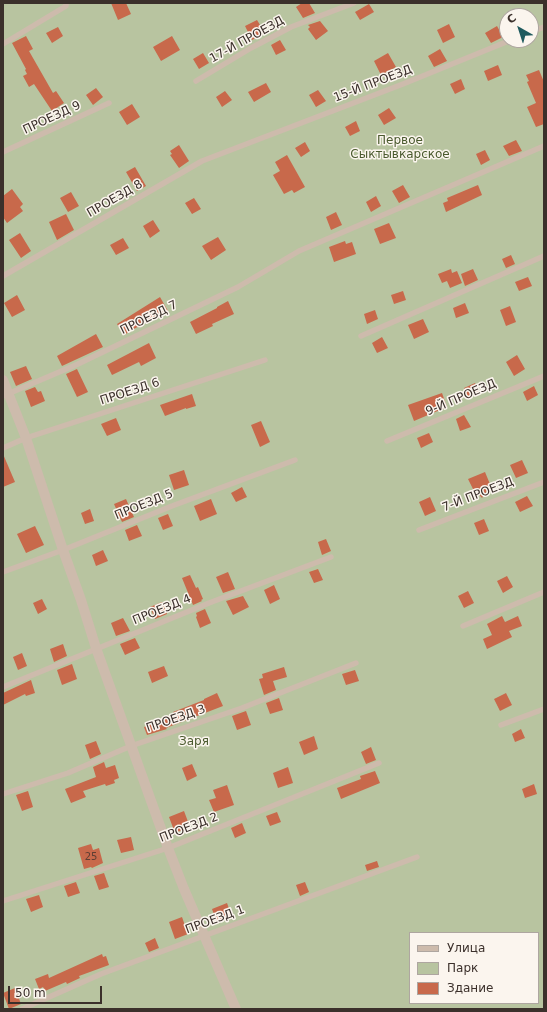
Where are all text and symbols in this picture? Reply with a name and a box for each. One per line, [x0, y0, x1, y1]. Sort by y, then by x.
north arrow [499, 8, 539, 48]
text: С [505, 11, 519, 27]
street label: 17-Й ПРОЕЗД [207, 14, 287, 66]
street label: 15-Й ПРОЕЗД [332, 62, 414, 106]
street label: ПРОЕЗД 9 [21, 98, 83, 138]
park label: Первое Сыктывкарское [350, 134, 450, 162]
street label: ПРОЕЗД 8 [85, 177, 145, 221]
street label: ПРОЕЗД 7 [118, 298, 180, 338]
street label: ПРОЕЗД 6 [98, 376, 162, 408]
street label: 9-Й ПРОЕЗД [424, 377, 498, 419]
street label: 7-Й ПРОЕЗД [440, 475, 516, 515]
street label: ПРОЕЗД 5 [113, 487, 175, 523]
street label: ПРОЕЗД 4 [131, 592, 193, 628]
street label: ПРОЕЗД 3 [144, 702, 208, 736]
park label: Заря [179, 735, 209, 749]
street label: ПРОЕЗД 2 [158, 810, 220, 846]
house number: 25 [85, 851, 97, 863]
street label: ПРОЕЗД 1 [183, 903, 247, 937]
legend [409, 932, 539, 1004]
text: Улица [447, 941, 485, 955]
text: Парк [447, 961, 478, 975]
scale bar [10, 978, 104, 1004]
text: Здание [447, 981, 493, 995]
text: 50 m [15, 986, 46, 1000]

